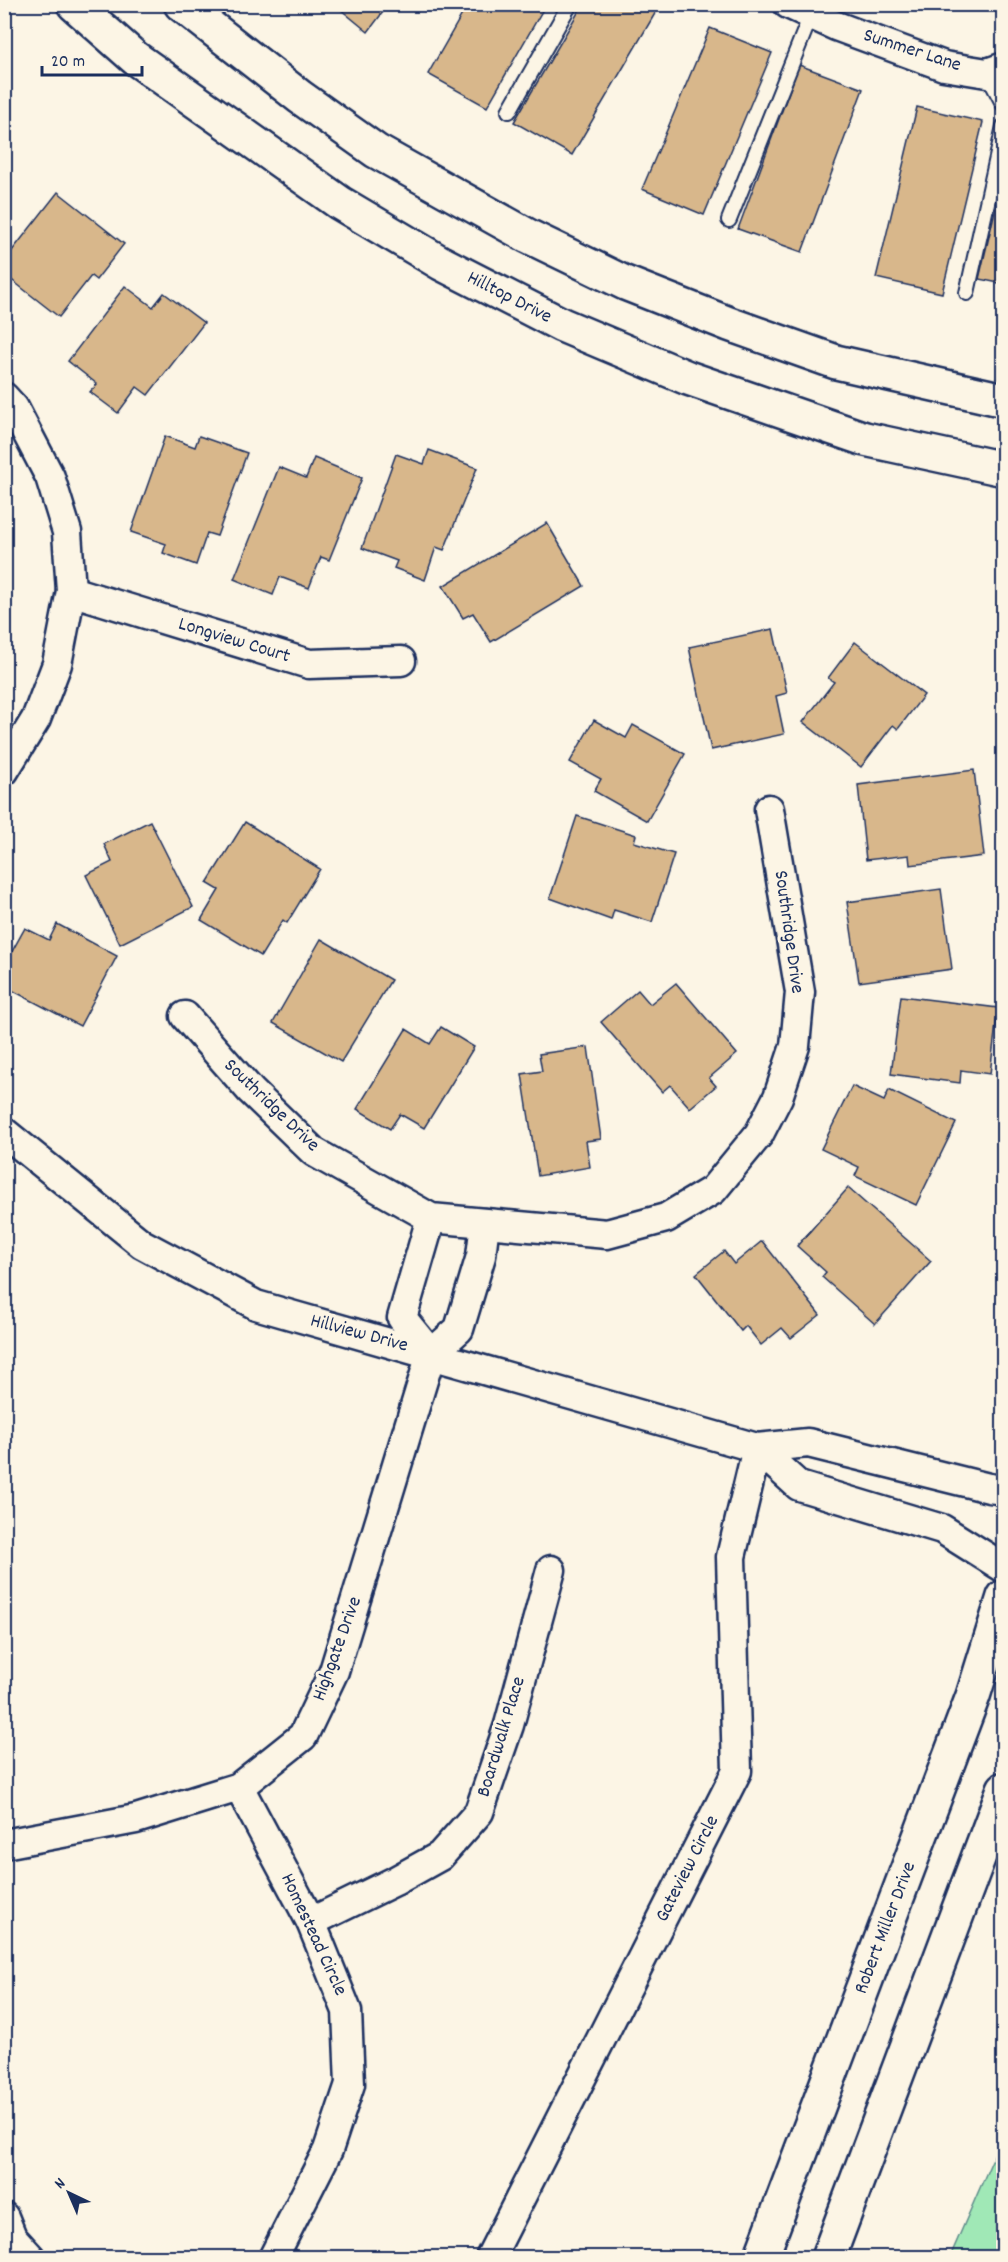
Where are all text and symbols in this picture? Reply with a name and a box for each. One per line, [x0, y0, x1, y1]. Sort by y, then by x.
street label: Summer Lane [859, 22, 965, 80]
scale bar [42, 39, 142, 77]
text: 20 m [51, 50, 85, 75]
street label: Hilltop Drive [462, 265, 557, 331]
street label: Longview Court [175, 611, 293, 671]
street label: Southridge Drive [766, 869, 811, 996]
street label: Southridge Drive [217, 1053, 325, 1159]
street label: Hillview Drive [307, 1308, 411, 1361]
street label: Highgate Drive [306, 1593, 370, 1705]
street label: Boardwalk Place [470, 1673, 534, 1801]
street label: Gateview Circle [649, 1811, 727, 1927]
street label: Robert Miller Drive [848, 1858, 924, 1998]
street label: Homestead Circle [272, 1869, 354, 2001]
north arrow [39, 2163, 99, 2223]
text: N [49, 2173, 71, 2195]

